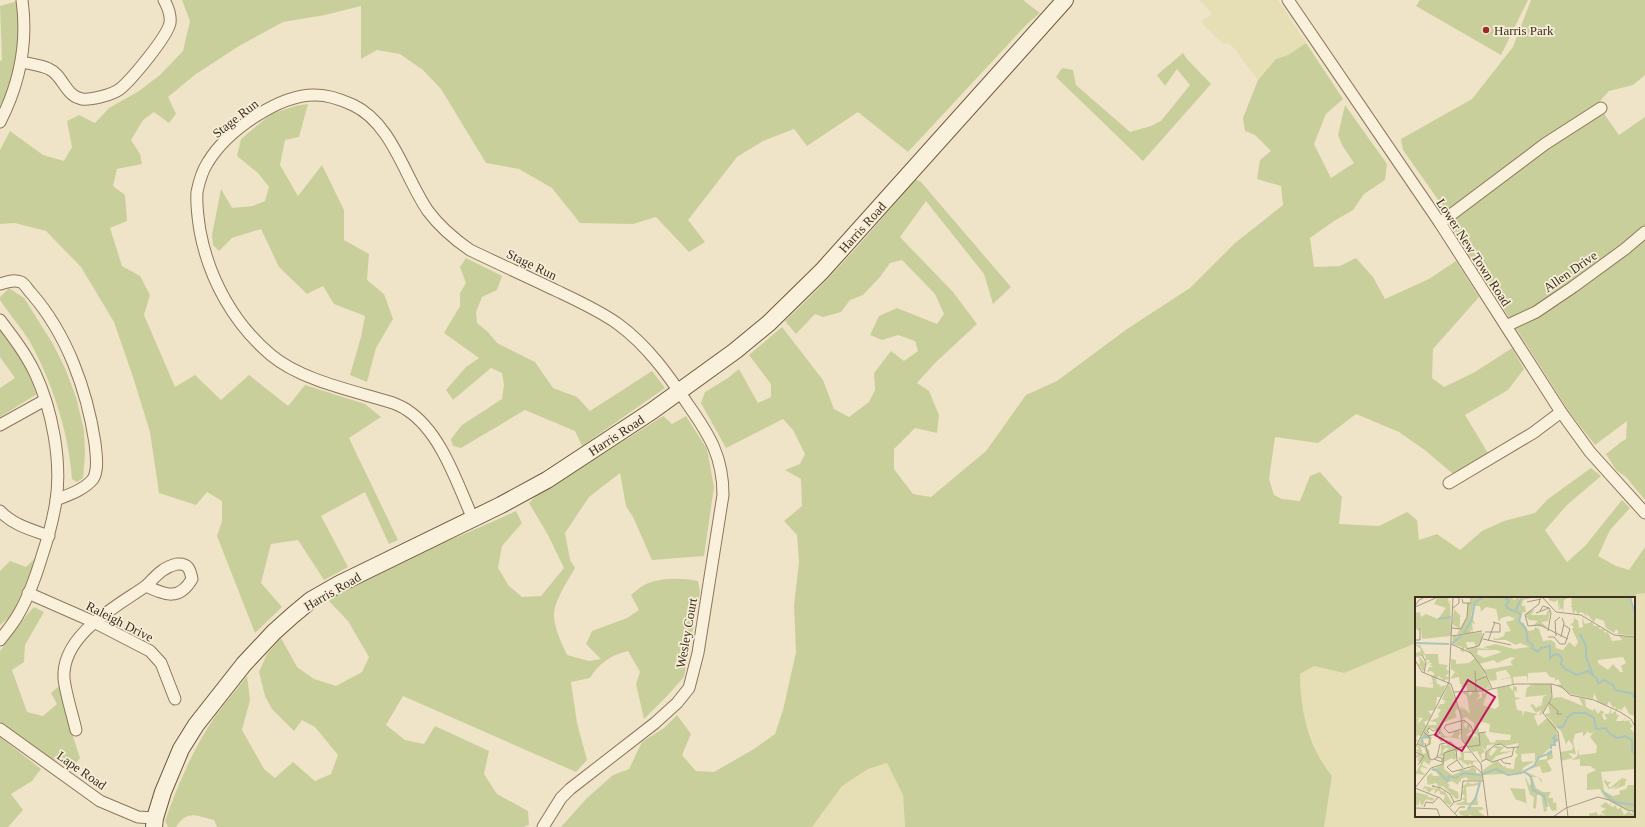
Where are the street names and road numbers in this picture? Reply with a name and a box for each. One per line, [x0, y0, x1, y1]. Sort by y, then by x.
street label: Stage Run [209, 96, 262, 141]
street label: Lower New Town Road [1433, 196, 1514, 309]
street label: Harris Road [836, 198, 889, 256]
street label: Stage Run [504, 246, 560, 283]
street label: Allen Drive [1541, 247, 1600, 295]
street label: Harris Road [586, 412, 647, 459]
street label: Harris Road [301, 569, 364, 614]
street label: Wesley Court [673, 597, 700, 669]
street label: Raleigh Drive [84, 598, 156, 645]
street label: Lape Road [54, 748, 110, 793]

